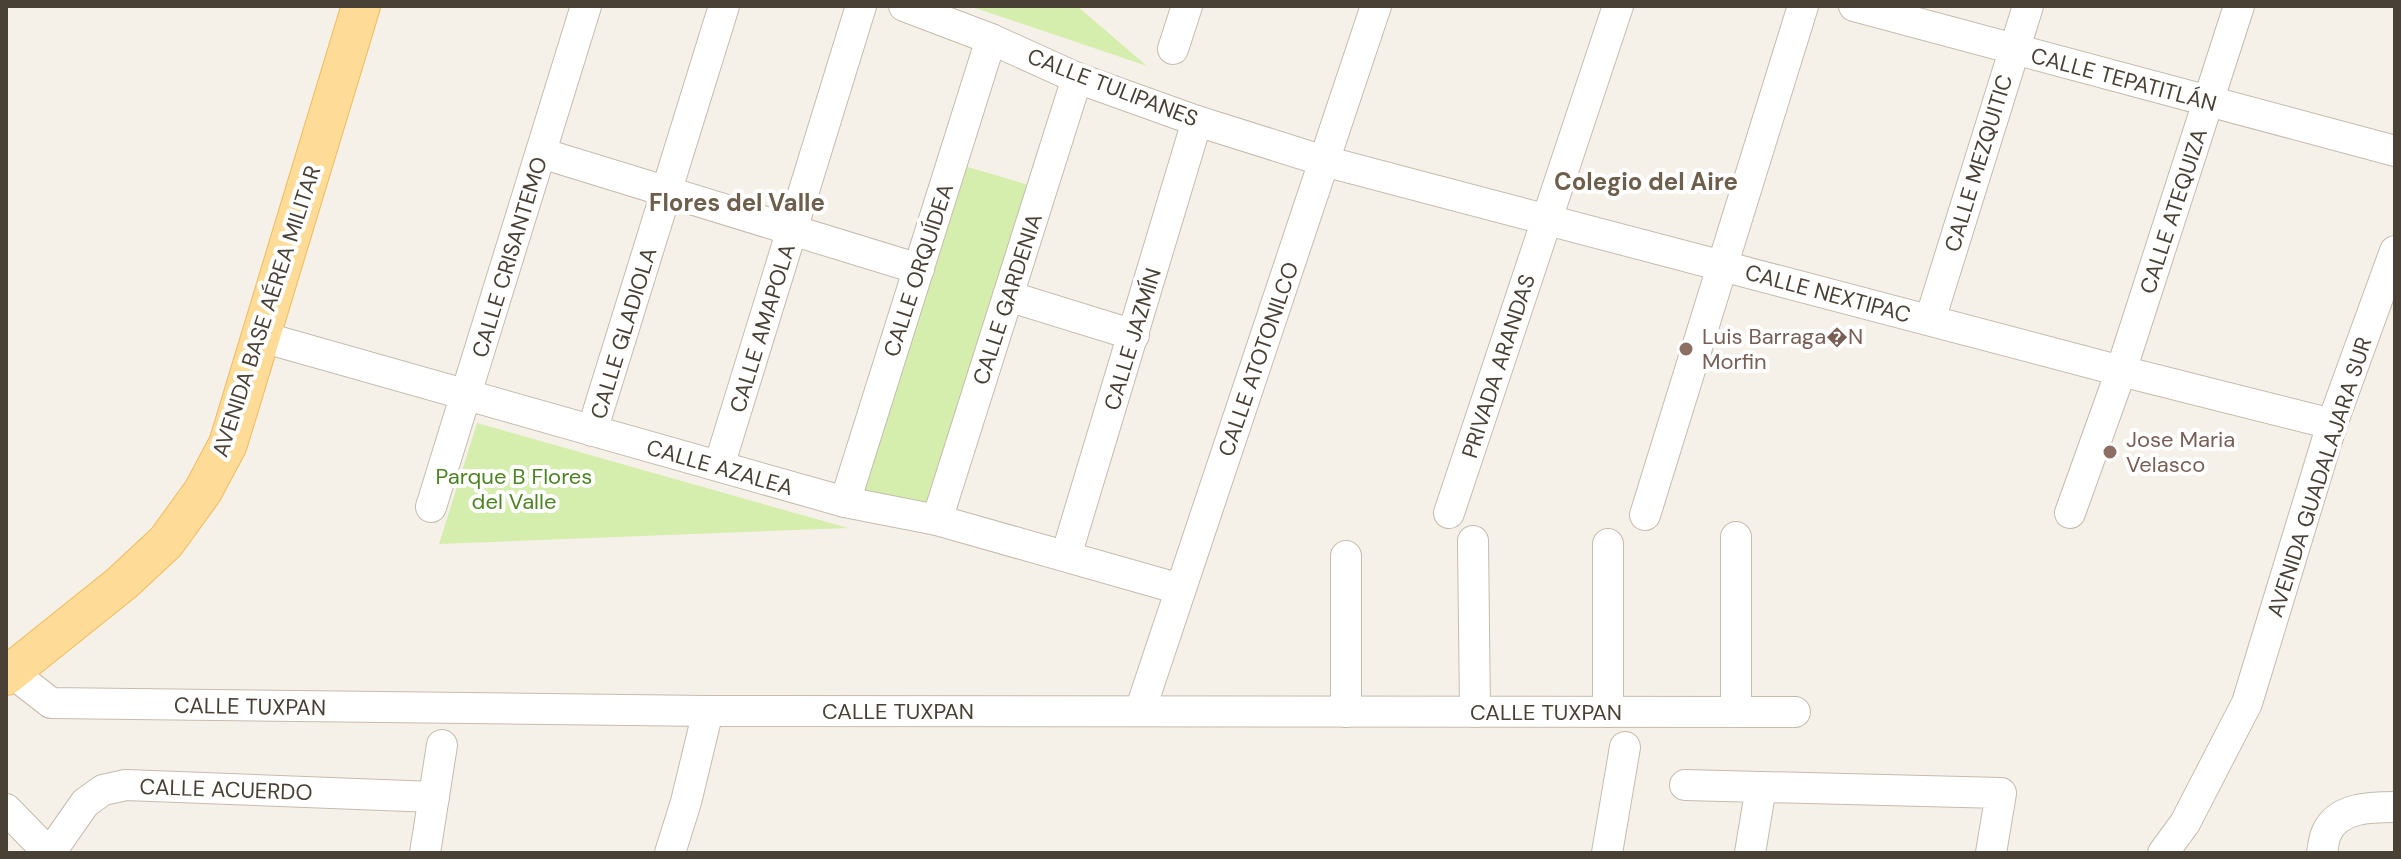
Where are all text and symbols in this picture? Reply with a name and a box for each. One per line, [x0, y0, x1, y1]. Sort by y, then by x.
street label: CALLE TEPATITLÁN [2028, 41, 2220, 118]
street label: CALLE TULIPANES [1023, 42, 1202, 133]
street label: CALLE MEZQUITIC [1938, 71, 2019, 255]
street label: CALLE ATEQUIZA [2133, 125, 2214, 298]
street label: CALLE CRISANTEMO [465, 153, 554, 361]
street label: AVENIDA BASE AÉREA MILITAR [206, 162, 327, 461]
district label: Colegio del Aire [1554, 166, 1738, 197]
street label: CALLE ORQUÍDEA [877, 180, 960, 360]
district label: Flores del Valle [649, 187, 825, 218]
street label: CALLE GARDENIA [966, 210, 1049, 388]
street label: CALLE AMAPOLA [723, 240, 802, 416]
street label: CALLE GLADIOLA [584, 244, 663, 422]
street label: CALLE NEXTIPAC [1742, 257, 1914, 330]
street label: CALLE ATOTONILCO [1212, 258, 1305, 460]
street label: CALLE JAZMÍN [1097, 265, 1168, 414]
street label: PRIVADA ARANDAS [1455, 271, 1542, 462]
place label: Luis Barraga�N Morfin [1702, 322, 1863, 376]
street label: AVENIDA GUADALAJARA SUR [2260, 333, 2379, 621]
marker: Luis Barraga�N Morfin [1677, 340, 1695, 358]
place label: Jose Maria Velasco [2126, 425, 2235, 479]
street label: CALLE AZALEA [643, 433, 797, 502]
marker: Jose Maria Velasco [2101, 443, 2119, 461]
park label: Parque B Flores del Valle [436, 462, 592, 516]
street label: CALLE TUXPAN [174, 691, 326, 722]
street label: CALLE TUXPAN [822, 697, 974, 726]
street label: CALLE TUXPAN [1470, 698, 1622, 727]
street label: CALLE ACUERDO [139, 772, 313, 807]

